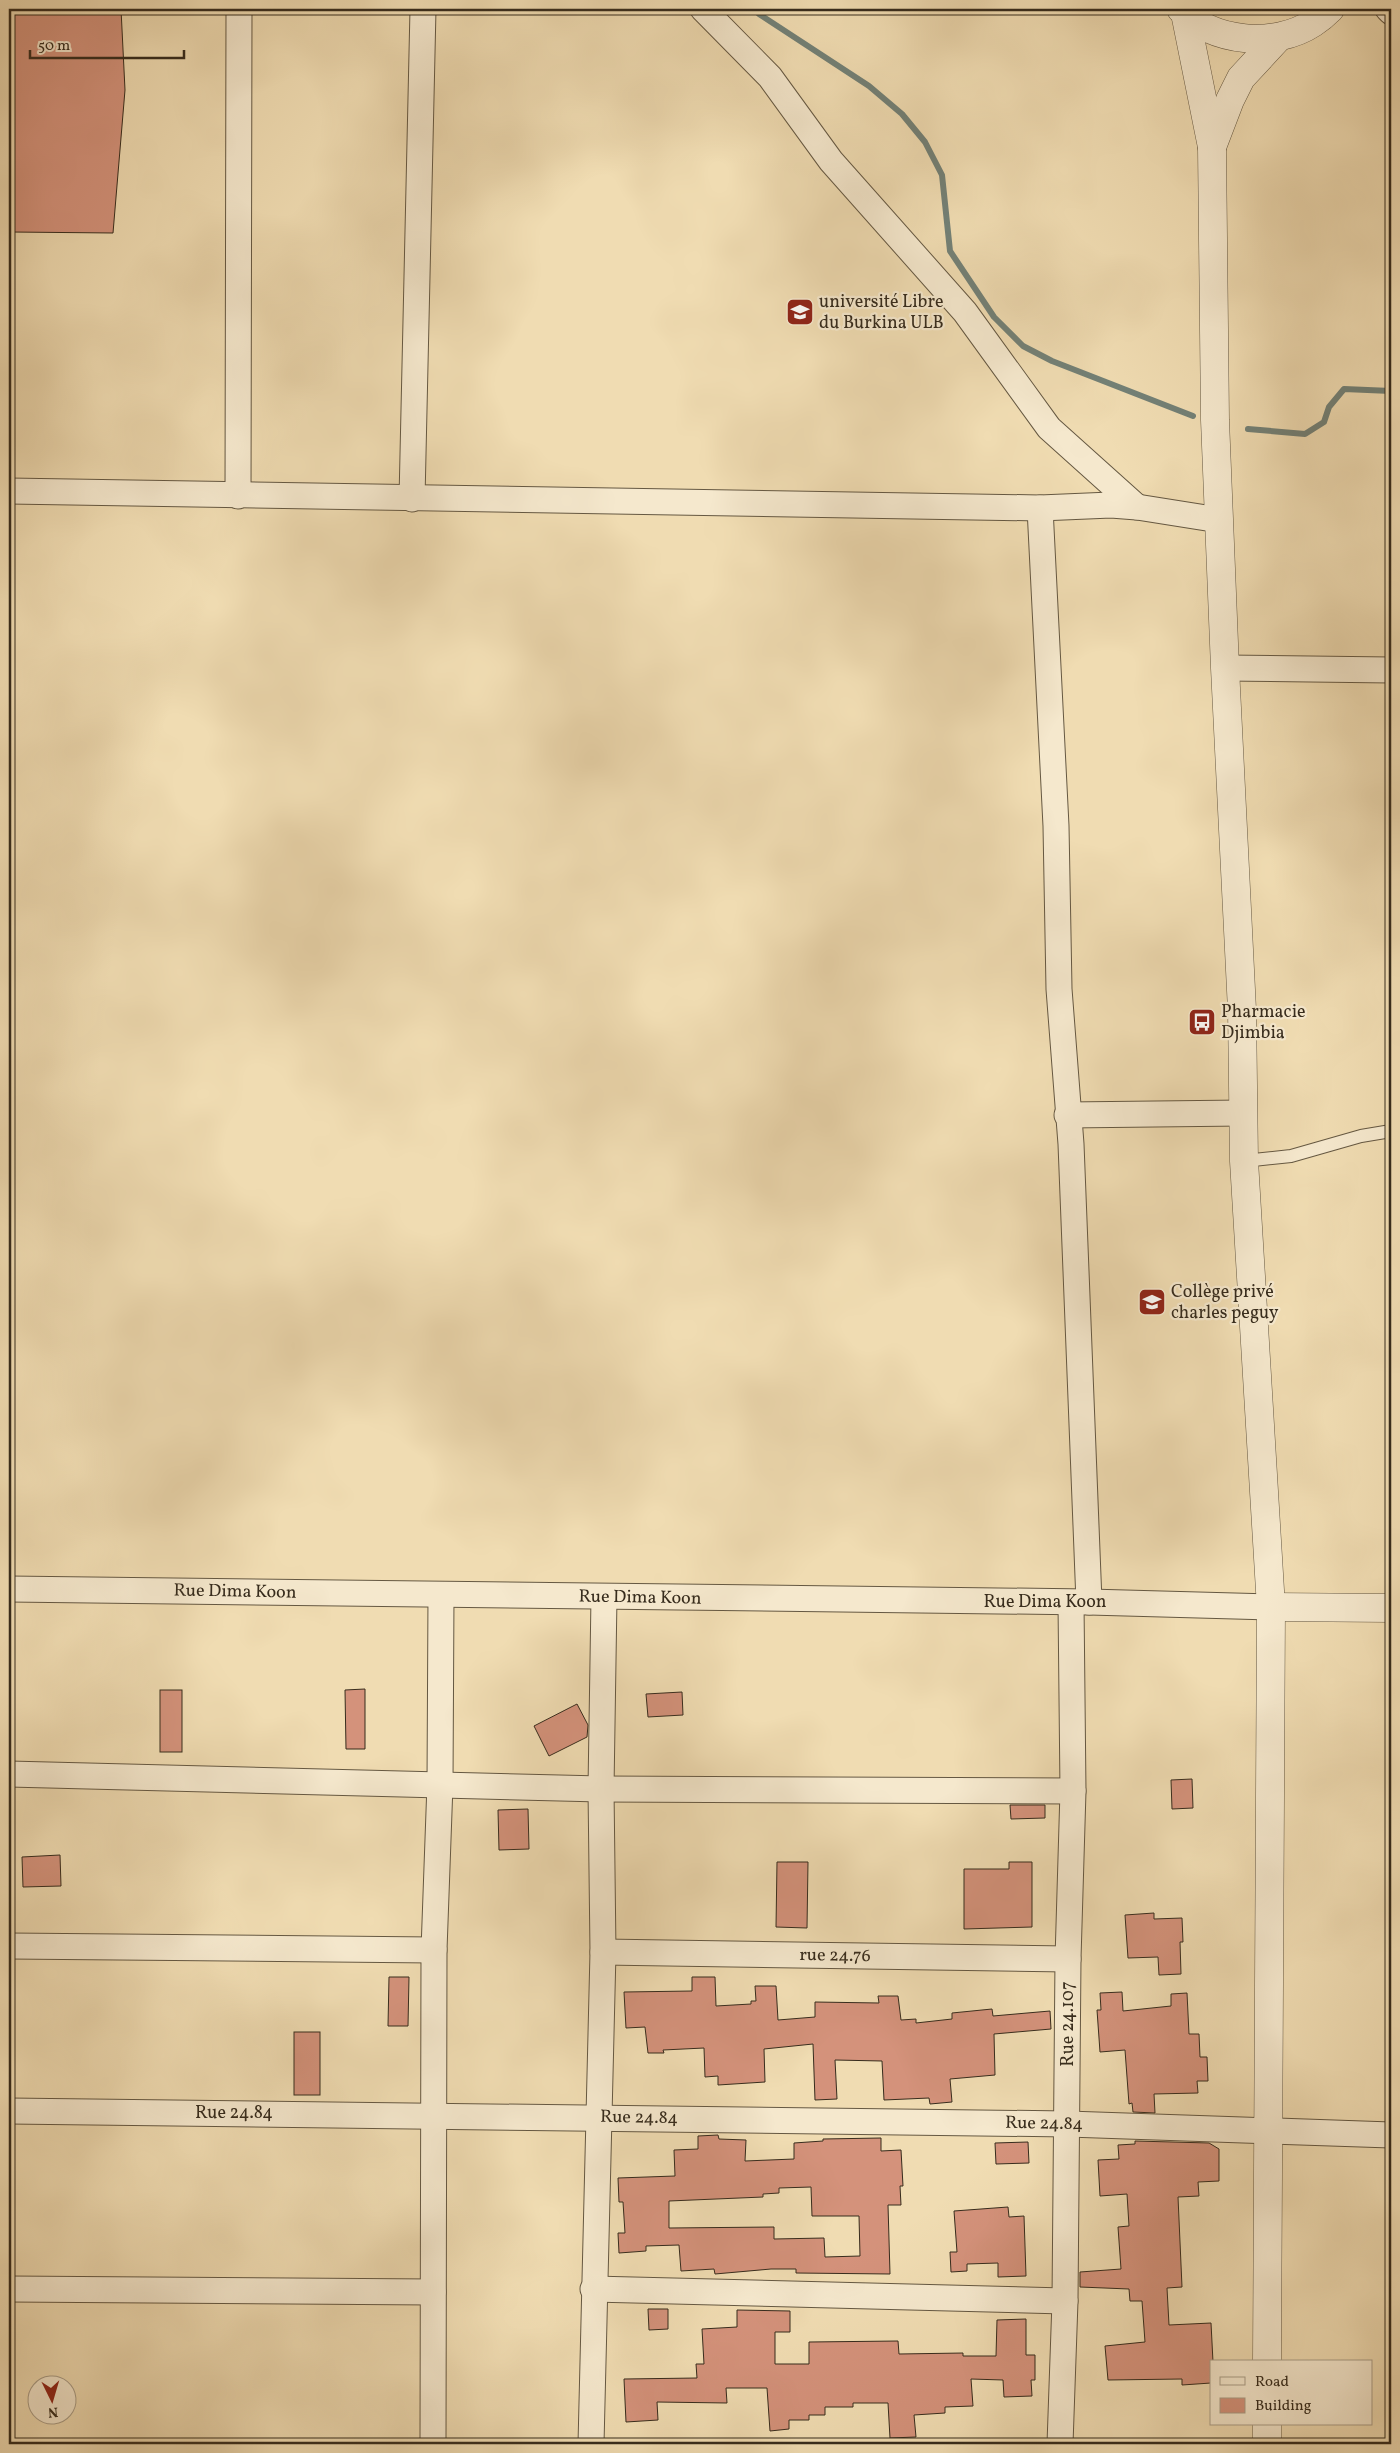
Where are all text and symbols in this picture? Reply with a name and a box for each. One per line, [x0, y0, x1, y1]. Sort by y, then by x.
scale bar [30, 28, 184, 60]
text: 50 m [38, 36, 70, 57]
place label: université Libre du Burkina ULB [819, 290, 944, 336]
school or university icon: université Libre du Burkina ULB [785, 297, 815, 327]
place label: Pharmacie Djimbia [1221, 1000, 1306, 1046]
bus stop icon: Pharmacie Djimbia [1187, 1007, 1217, 1037]
place label: Collège privé charles peguy [1171, 1280, 1279, 1326]
school or university icon: Collège privé charles peguy [1137, 1287, 1167, 1317]
street label: Rue Dima Koon [173, 1578, 297, 1606]
street label: Rue Dima Koon [578, 1584, 702, 1612]
street label: Rue Dima Koon [983, 1590, 1107, 1615]
street label: rue 24.76 [799, 1943, 871, 1969]
street label: Rue 24.107 [1056, 1981, 1081, 2067]
street label: Rue 24.84 [195, 2101, 273, 2126]
street label: Rue 24.84 [600, 2105, 678, 2131]
street label: Rue 24.84 [1005, 2111, 1083, 2137]
legend [1210, 2360, 1372, 2426]
text: Road [1255, 2372, 1289, 2393]
north arrow [28, 2376, 78, 2426]
text: Building [1255, 2396, 1312, 2417]
text: N [47, 2402, 59, 2421]

